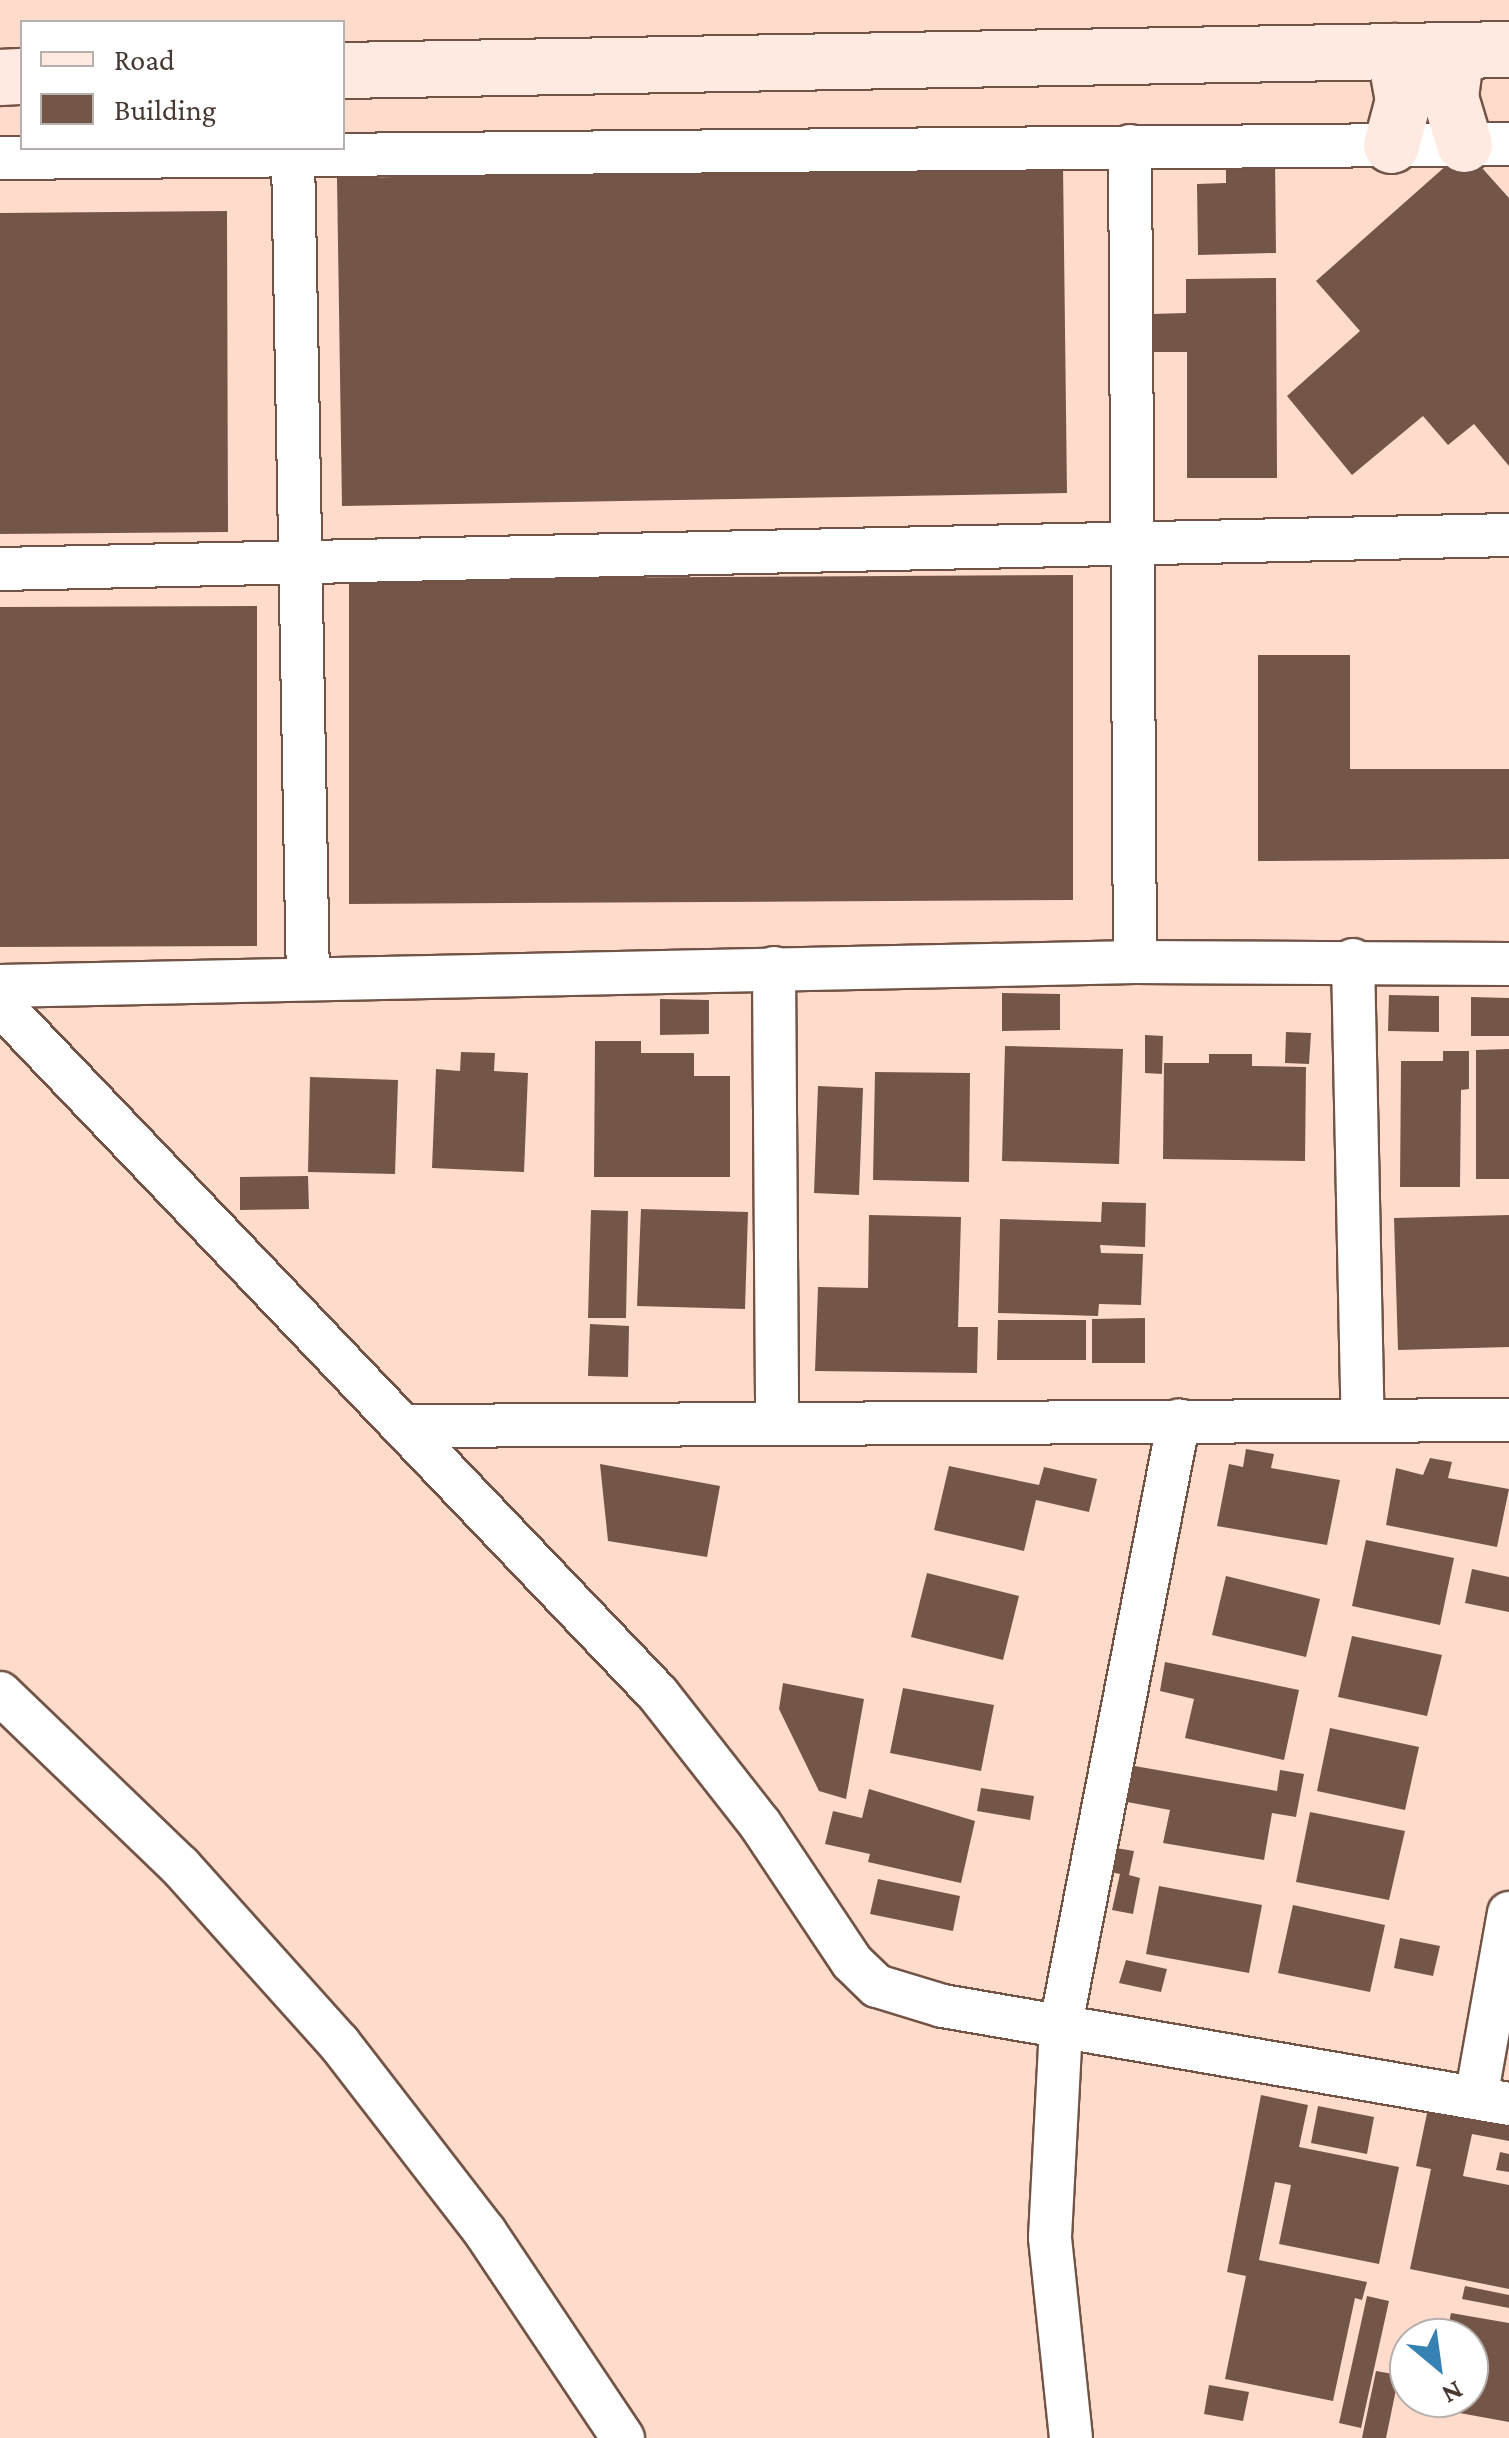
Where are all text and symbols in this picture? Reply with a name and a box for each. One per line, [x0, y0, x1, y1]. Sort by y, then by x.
legend [20, 20, 345, 150]
text: Road [114, 43, 175, 76]
text: Building [114, 93, 216, 126]
north arrow [1389, 2318, 1489, 2418]
text: N [1437, 2375, 1469, 2411]

